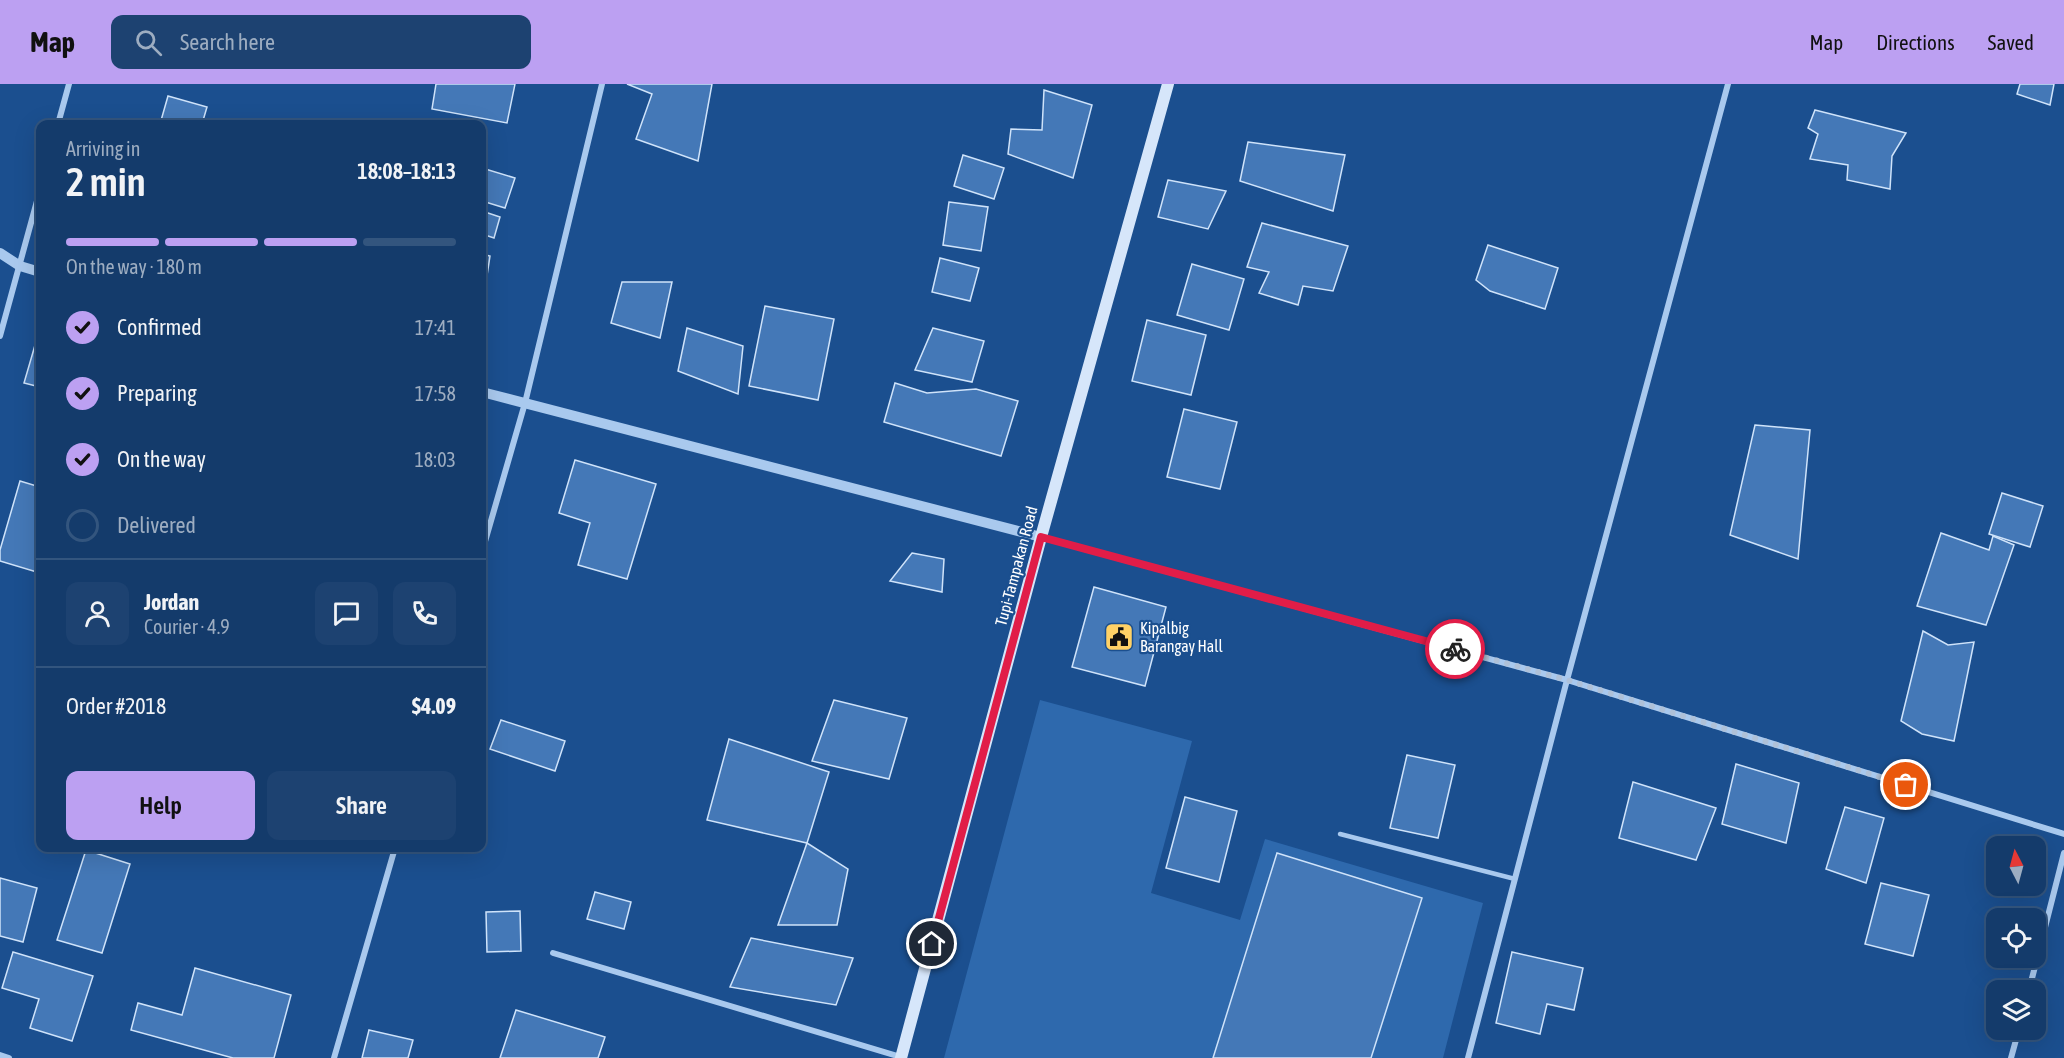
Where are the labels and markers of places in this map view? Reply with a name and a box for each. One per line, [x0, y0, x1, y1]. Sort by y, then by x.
place label: Kipalbig Barangay Hall [1140, 619, 1223, 656]
public building icon: Kipalbig Barangay Hall [1103, 621, 1135, 653]
pin [1880, 759, 1931, 810]
pin [906, 918, 957, 969]

